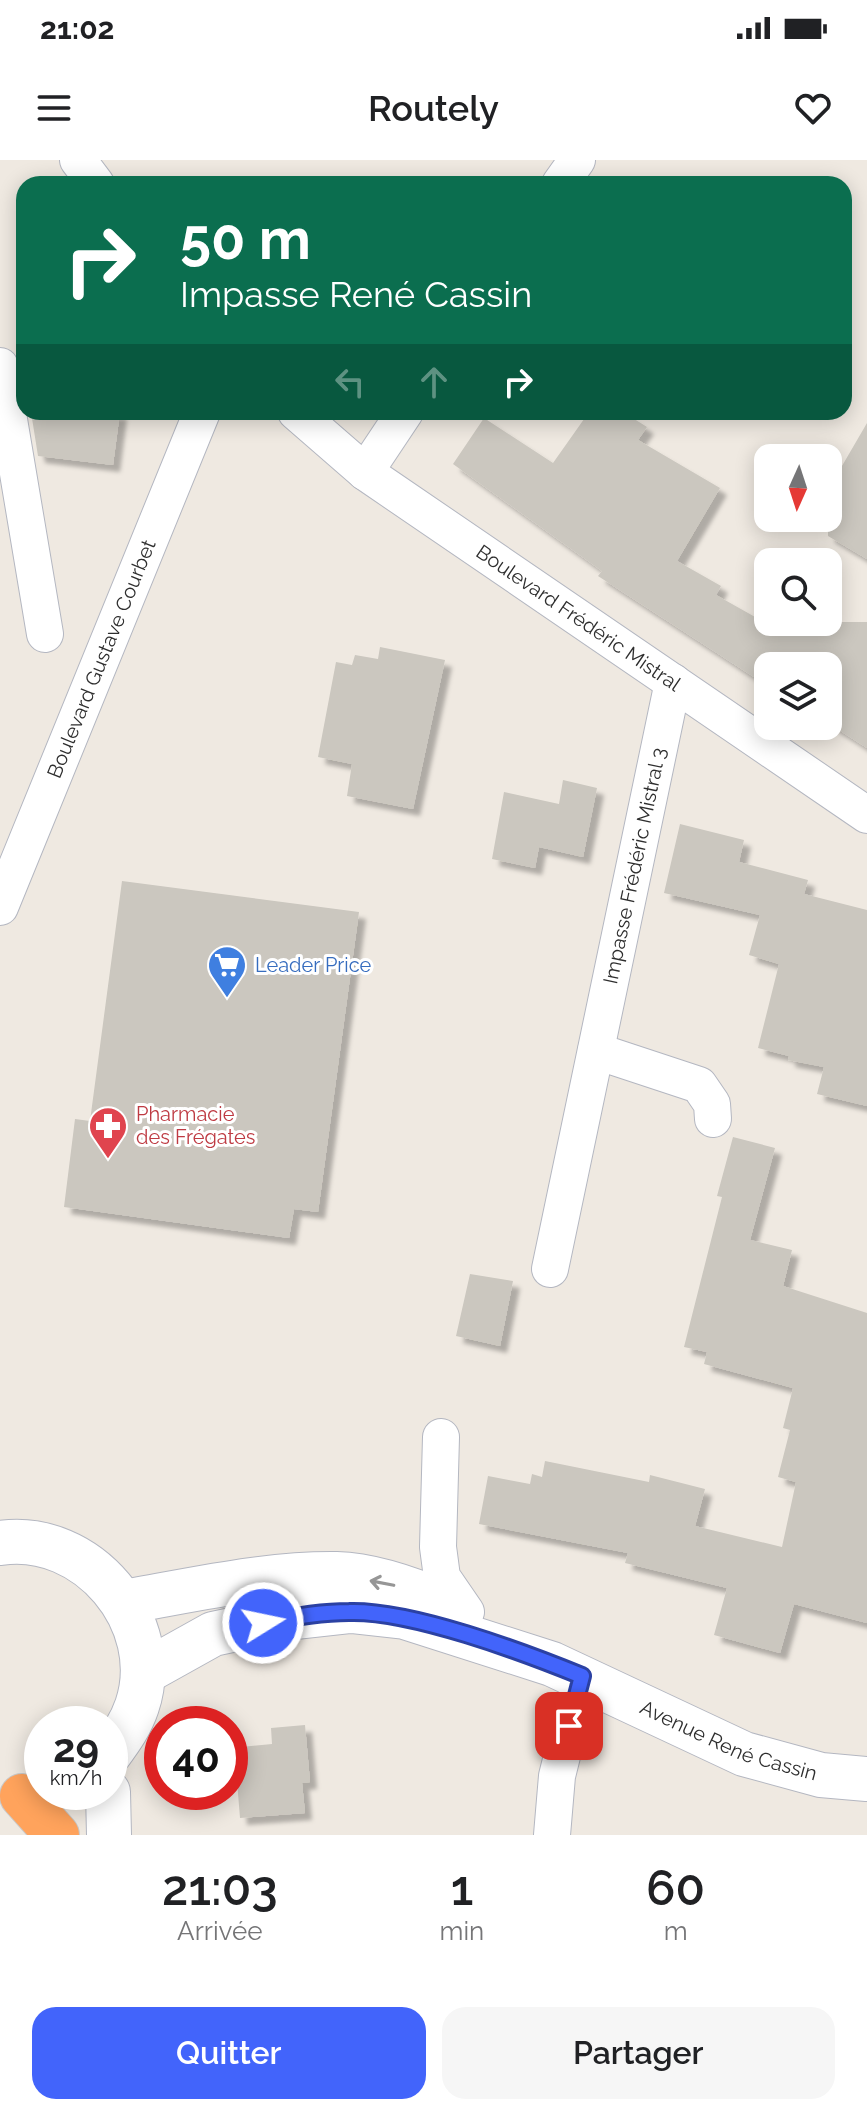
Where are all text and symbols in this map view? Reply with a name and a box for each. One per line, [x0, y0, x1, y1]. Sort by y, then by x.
text: 21:02 [40, 11, 115, 46]
icon: menu [32, 86, 76, 130]
icon: heart [791, 86, 835, 130]
text: Routely [368, 87, 499, 129]
text: 50 m [180, 206, 311, 272]
icon: right [48, 208, 152, 312]
text: Impasse René Cassin [180, 273, 532, 315]
icon: left [328, 360, 372, 404]
icon: ahead [412, 360, 456, 404]
icon: right [496, 360, 540, 404]
north arrow [754, 444, 842, 532]
map controls [754, 444, 842, 740]
street label: Boulevard Gustave Courbet [42, 536, 161, 782]
street label: Boulevard Frédéric Mistral [472, 540, 686, 696]
button: search [754, 548, 842, 636]
button: layers [754, 652, 842, 740]
street label: Impasse Frédéric Mistral 3 [598, 745, 671, 986]
supermarket icon: Leader Price [206, 944, 248, 999]
place label: Leader Price [255, 953, 372, 977]
place label: Pharmacie des Frégates [136, 1102, 256, 1149]
pharmacy icon: Pharmacie des Frégates [87, 1105, 129, 1160]
one-way arrow [369, 1574, 395, 1589]
position arrow [221, 1581, 305, 1665]
pin [535, 1692, 603, 1760]
street label: Avenue René Cassin [636, 1695, 820, 1785]
icon: arrive [547, 1704, 591, 1748]
speed limit sign: 40 [144, 1706, 248, 1810]
text: 29 [53, 1724, 99, 1771]
text: km/h [50, 1766, 102, 1790]
text: 21:03 [162, 1860, 278, 1916]
text: 1 [451, 1860, 473, 1916]
text: 60 [646, 1860, 705, 1916]
text: Arrivée [177, 1916, 262, 1946]
text: min [440, 1916, 484, 1946]
text: m [664, 1916, 688, 1946]
button: Quitter [32, 2007, 426, 2099]
button: Partager [442, 2007, 835, 2099]

